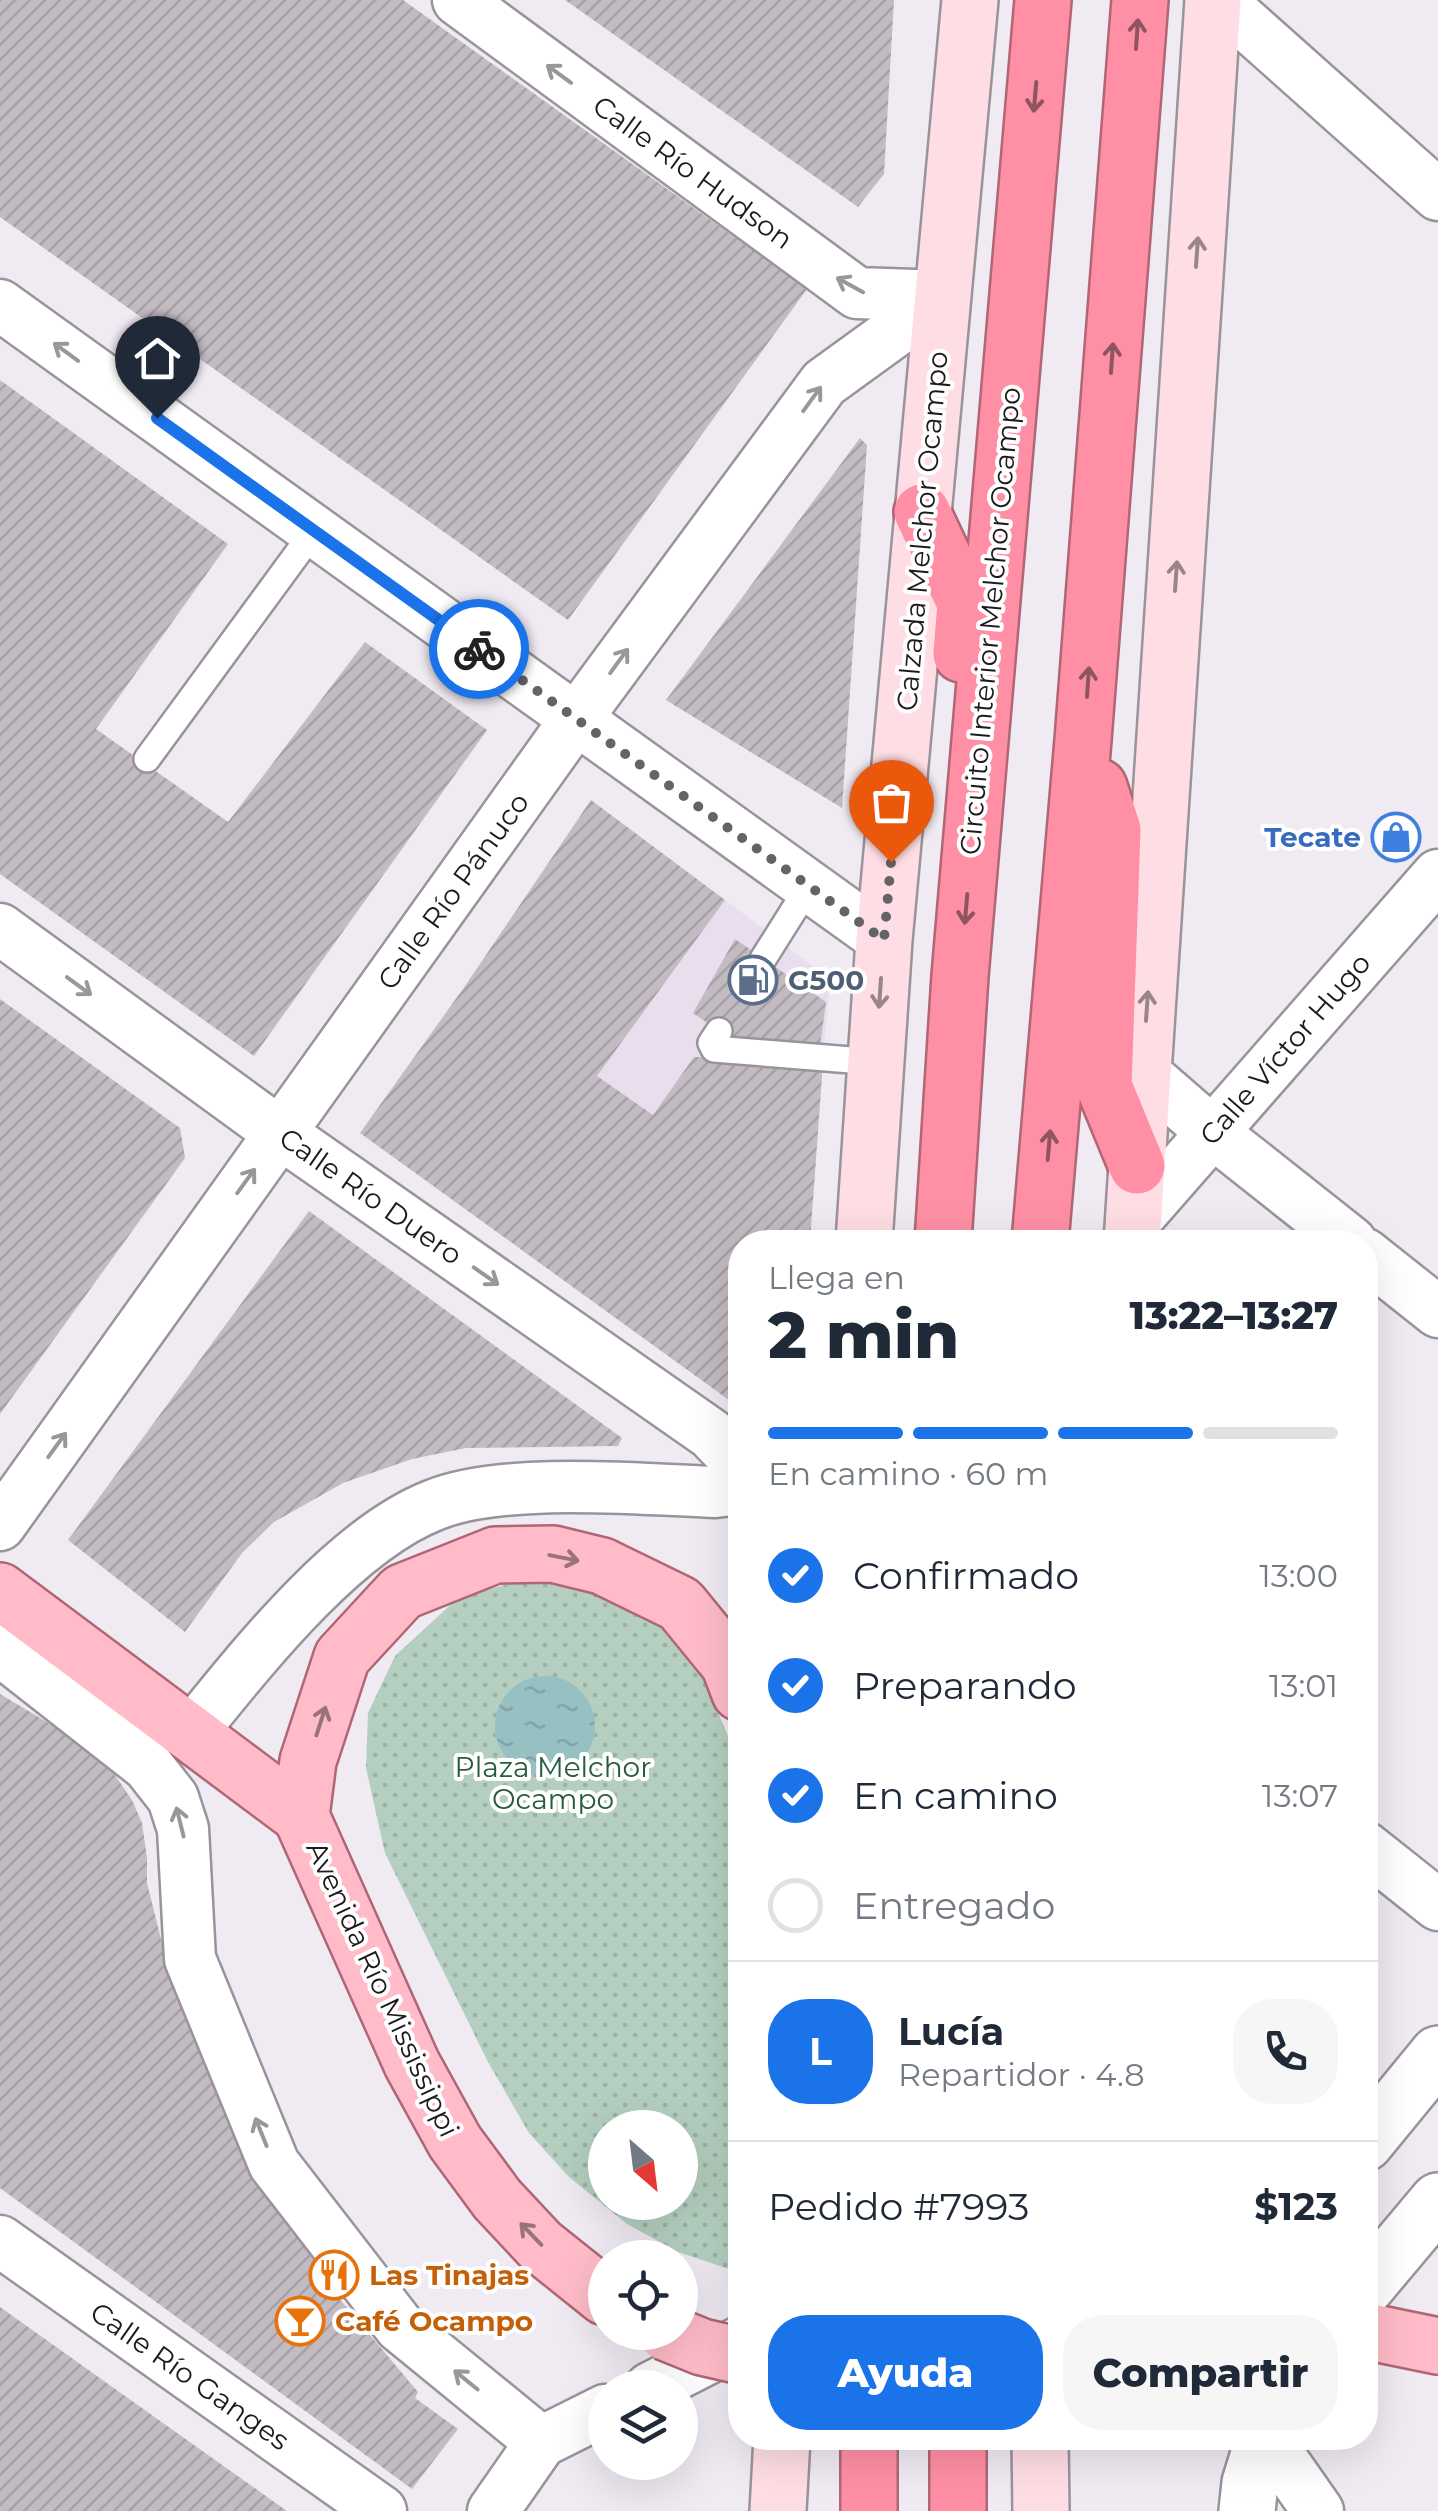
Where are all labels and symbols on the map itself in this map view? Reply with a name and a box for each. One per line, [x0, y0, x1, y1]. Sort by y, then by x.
one-way arrow [1128, 18, 1147, 50]
one-way arrow [546, 64, 573, 85]
one-way arrow [1025, 81, 1044, 113]
street label: Calle Río Hudson [586, 88, 800, 256]
one-way arrow [1188, 237, 1207, 269]
one-way arrow [835, 275, 865, 294]
pin [115, 316, 200, 419]
one-way arrow [53, 342, 80, 363]
one-way arrow [1103, 342, 1122, 374]
street label: Calzada Melchor Ocampo [889, 350, 955, 712]
one-way arrow [801, 386, 822, 414]
street label: Circuito Interior Melchor Ocampo [953, 386, 1027, 856]
one-way arrow [1166, 561, 1185, 593]
courier [429, 599, 529, 699]
one-way arrow [608, 648, 629, 675]
one-way arrow [1078, 666, 1097, 699]
pin [849, 760, 934, 863]
street label: Calle Río Pánuco [370, 786, 536, 996]
shop icon: Tecate [1370, 811, 1422, 863]
place label: Tecate [1264, 820, 1361, 854]
one-way arrow [956, 893, 975, 925]
street label: Calle Víctor Hugo [1192, 946, 1378, 1152]
fuel station icon: G500 [727, 954, 779, 1006]
place label: G500 [788, 963, 864, 997]
one-way arrow [65, 975, 92, 996]
one-way arrow [871, 976, 890, 1008]
one-way arrow [1138, 990, 1157, 1022]
street label: Calle Río Duero [273, 1120, 469, 1272]
one-way arrow [1039, 1130, 1058, 1162]
one-way arrow [235, 1168, 256, 1195]
one-way arrow [471, 1265, 499, 1286]
one-way arrow [46, 1432, 67, 1459]
one-way arrow [547, 1549, 579, 1568]
one-way arrow [314, 1706, 332, 1737]
park label: Plaza Melchor Ocampo [455, 1750, 651, 1816]
one-way arrow [170, 1807, 188, 1839]
street label: Avenida Río Mississippi [299, 1836, 467, 2142]
north arrow [588, 2110, 698, 2220]
one-way arrow [251, 2118, 269, 2148]
one-way arrow [519, 2223, 543, 2247]
restaurant icon: Las Tinajas [308, 2249, 360, 2301]
place label: Las Tinajas [369, 2258, 529, 2292]
street label: Calle Río Ganges [84, 2295, 296, 2457]
bar icon: Café Ocampo [274, 2295, 326, 2347]
place label: Café Ocampo [335, 2304, 533, 2338]
one-way arrow [453, 2370, 479, 2392]

